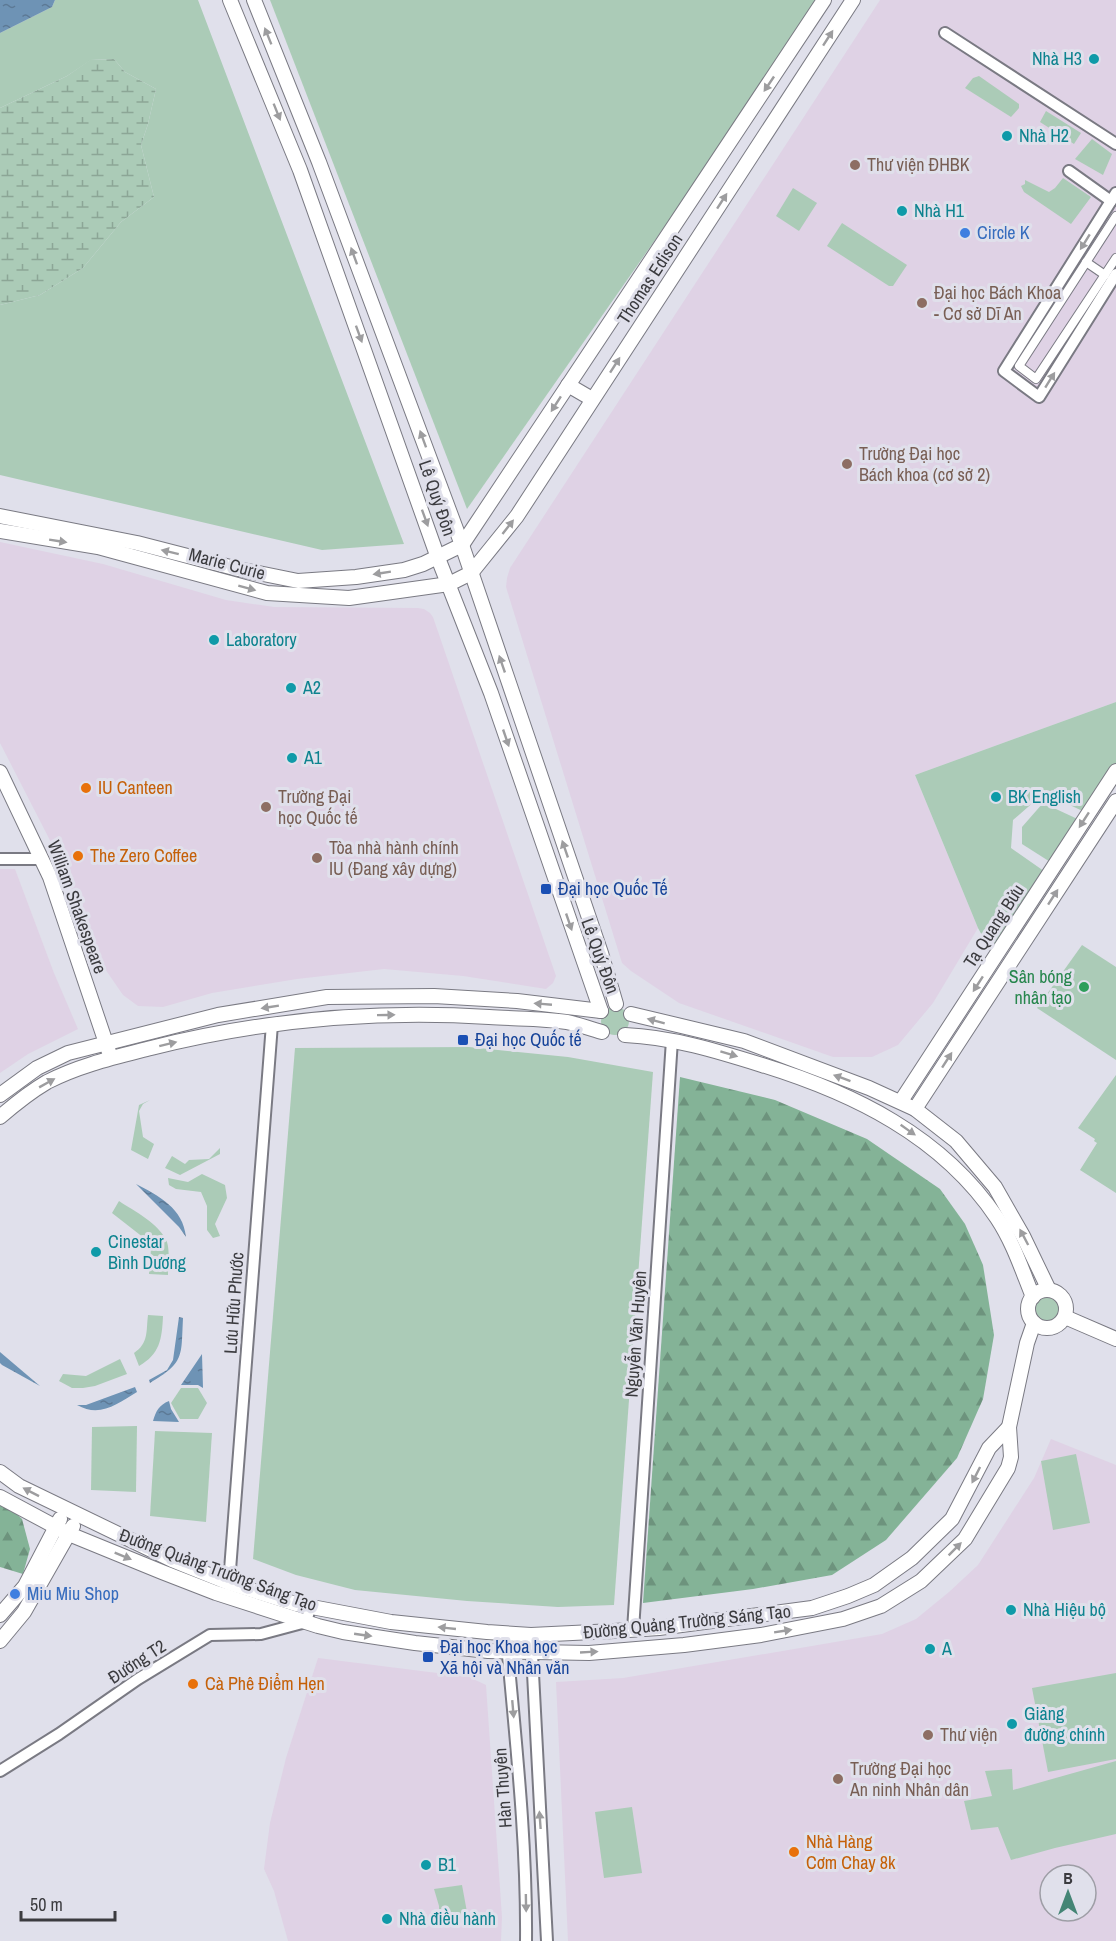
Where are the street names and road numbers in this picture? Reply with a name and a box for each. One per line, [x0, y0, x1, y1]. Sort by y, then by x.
street label: Thomas Edison [611, 229, 688, 329]
street label: Lê Quý Đôn [413, 457, 462, 539]
street label: Marie Curie [186, 541, 268, 586]
street label: William Shakespeare [42, 837, 113, 977]
street label: Tạ Quang Bửu [957, 879, 1030, 972]
street label: Lê Quý Đôn [575, 915, 626, 997]
street label: Lưu Hữu Phước [217, 1251, 250, 1355]
street label: Nguyễn Văn Huyên [619, 1270, 652, 1398]
street label: Đường Quảng Trường Sáng Tạo [116, 1522, 320, 1617]
street label: Đường Quảng Trường Sáng Tạo [582, 1598, 792, 1645]
street label: Đường T2 [103, 1634, 171, 1690]
street label: Hàn Thuyên [487, 1747, 518, 1829]

